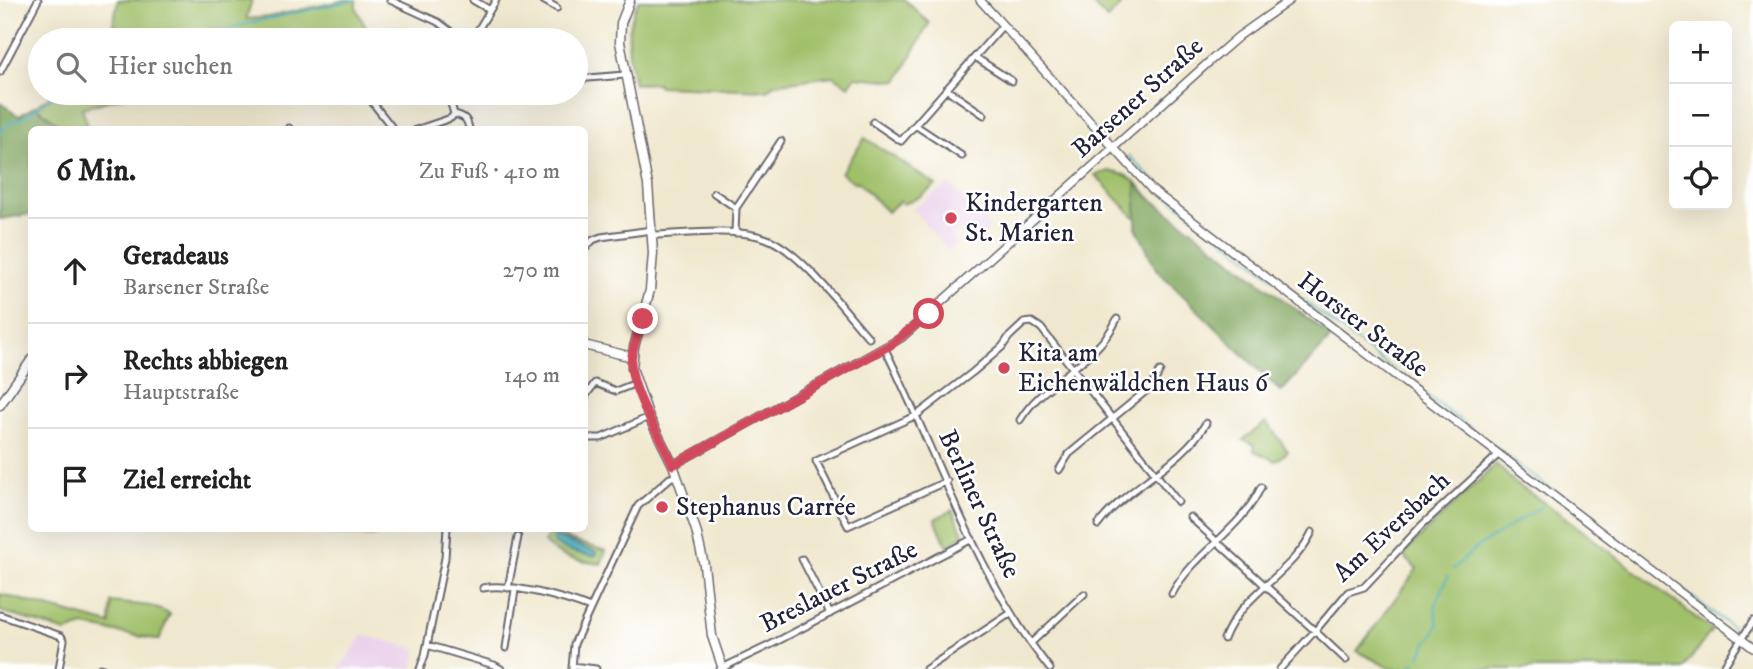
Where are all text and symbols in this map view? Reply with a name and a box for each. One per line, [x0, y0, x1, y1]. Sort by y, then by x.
map controls [1669, 21, 1732, 210]
button: + [1669, 21, 1732, 84]
search box [28, 28, 588, 105]
street label: Barsener Straße [1066, 30, 1210, 166]
icon: search [52, 48, 90, 86]
text: Hier suchen [108, 50, 233, 83]
button: − [1669, 84, 1732, 147]
button: locate [1669, 147, 1732, 210]
text: 6 Min. [56, 153, 136, 190]
text: Zu Fuß · 410 m [419, 157, 560, 186]
place label: Kindergarten St. Marien [965, 187, 1103, 250]
marker: Kindergarten St. Marien [943, 210, 959, 226]
text: Geradeaus [123, 240, 229, 273]
icon: ahead [56, 252, 94, 290]
text: 270 m [503, 256, 560, 285]
street label: Horster Straße [1291, 265, 1435, 385]
text: Barsener Straße [123, 273, 269, 302]
route start [913, 298, 944, 329]
route end [627, 303, 658, 334]
place label: Kita am Eichenwäldchen Haus 6 [1018, 337, 1270, 400]
text: Rechts abbiegen [123, 345, 288, 378]
icon: right [56, 357, 94, 395]
marker: Kita am Eichenwäldchen Haus 6 [996, 360, 1012, 376]
text: 140 m [504, 361, 560, 390]
text: Hauptstraße [123, 378, 239, 407]
street label: Berliner Straße [930, 425, 1028, 583]
icon: arrive [56, 462, 94, 500]
text: Ziel erreicht [123, 464, 251, 497]
street label: Am Eversbach [1327, 464, 1458, 590]
place label: Stephanus Carrée [676, 491, 856, 524]
marker: Stephanus Carrée [654, 499, 670, 515]
street label: Breslauer Straße [755, 533, 923, 641]

